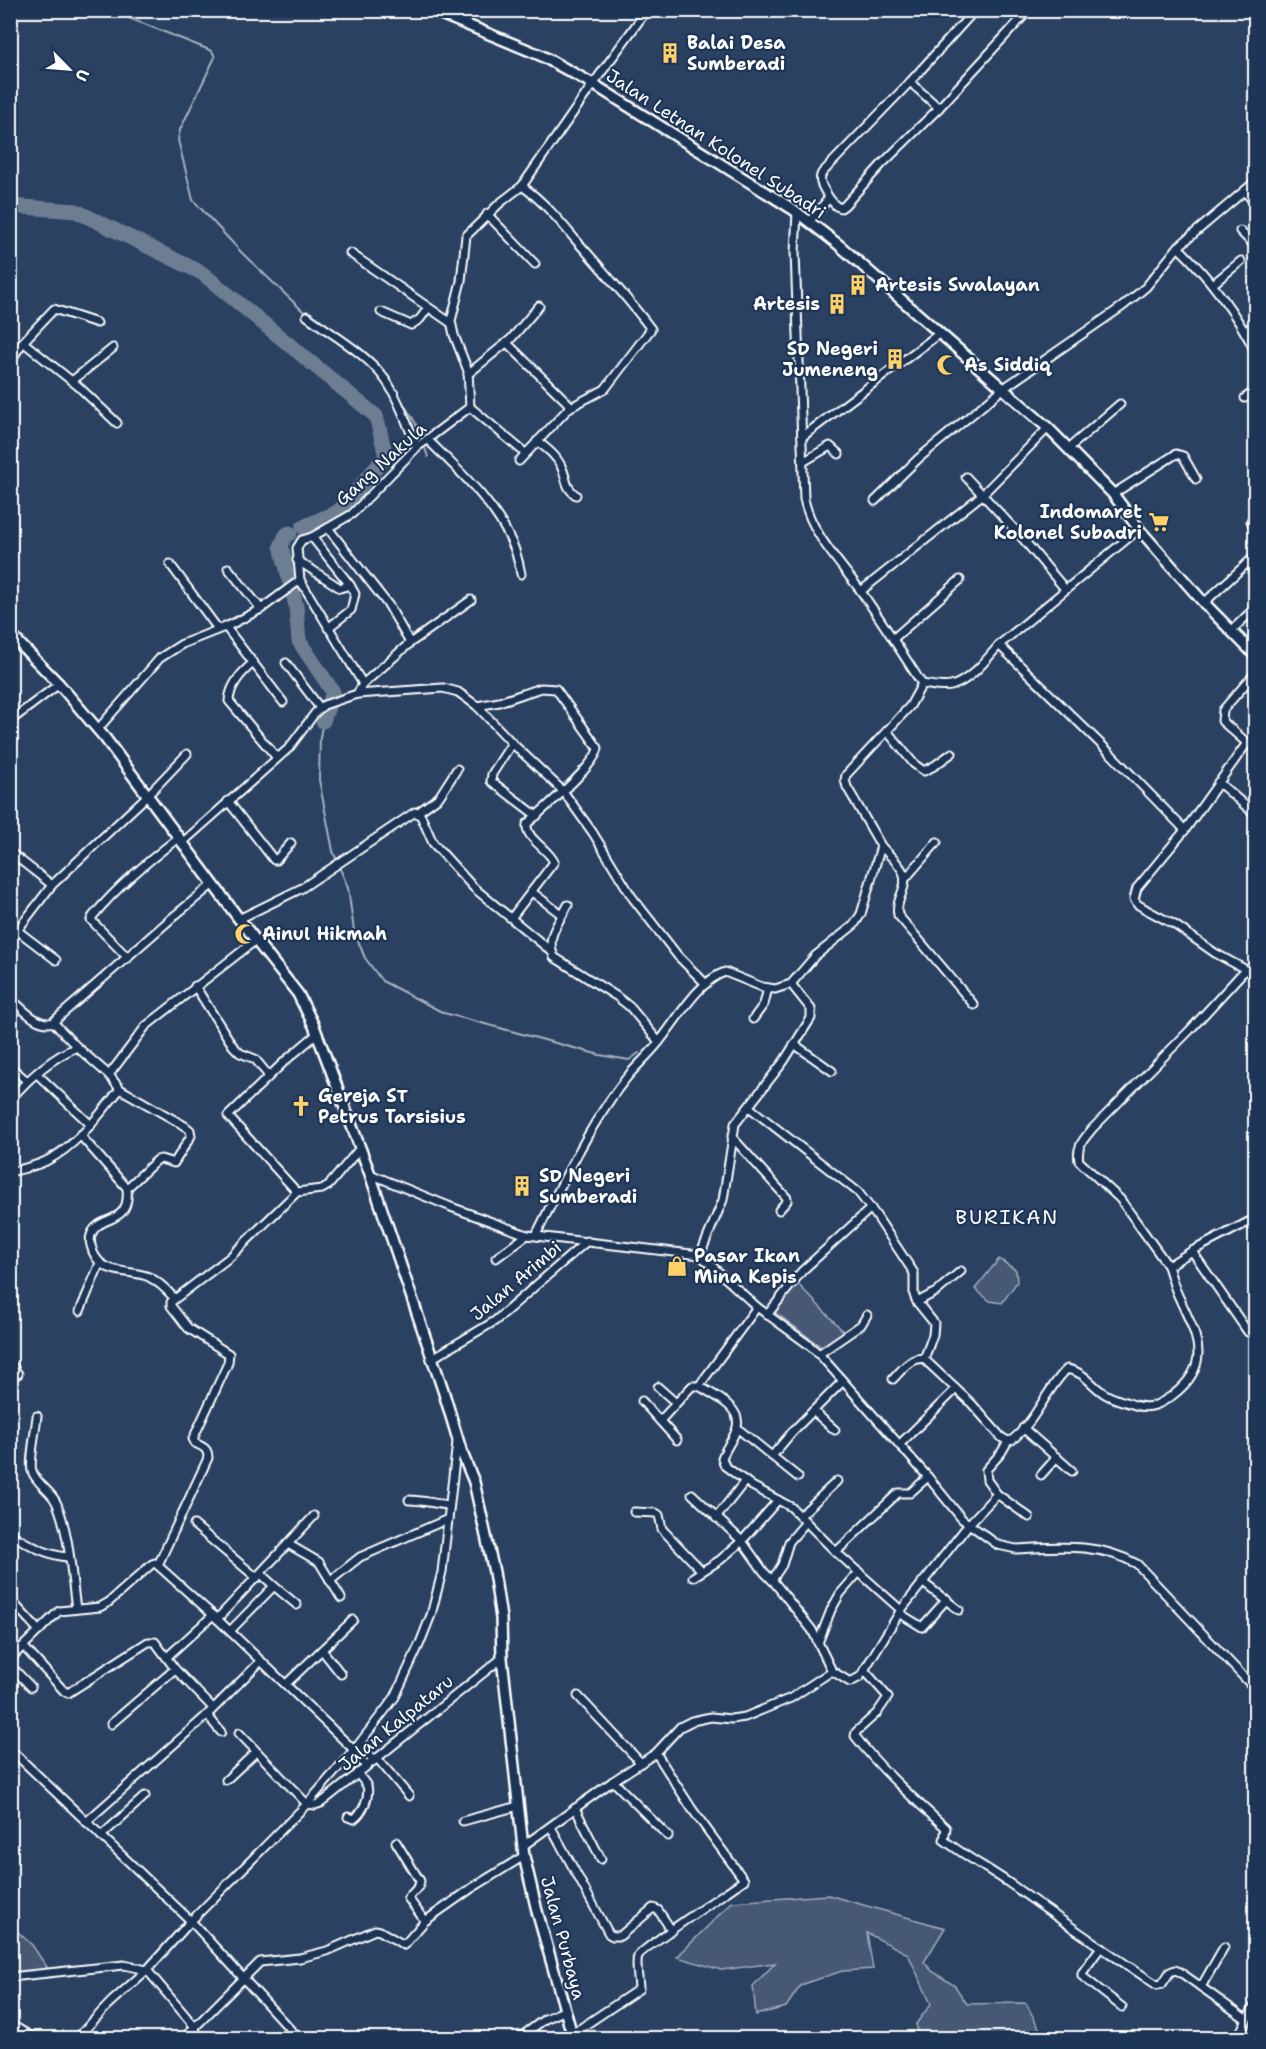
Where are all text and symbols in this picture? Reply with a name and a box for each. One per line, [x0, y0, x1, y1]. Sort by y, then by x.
place label: Balai Desa Sumberadi [687, 31, 786, 76]
north arrow [39, 39, 99, 99]
building icon: Balai Desa Sumberadi [658, 41, 682, 65]
street label: Jalan Letnan Kolonel Subadri [601, 64, 831, 224]
text: U [70, 66, 94, 85]
building icon: Artesis Swalayan [846, 273, 870, 297]
place label: Artesis Swalayan [875, 273, 1040, 297]
place label: Artesis [753, 292, 820, 316]
building icon: Artesis [825, 292, 849, 316]
place label: SD Negeri Jumeneng [782, 337, 878, 382]
building icon: SD Negeri Jumeneng [883, 347, 907, 371]
mosque icon: As Siddiq [935, 353, 959, 377]
place label: As Siddiq [964, 353, 1052, 377]
street label: Gang Nakula [330, 417, 432, 511]
place label: Indomaret Kolonel Subadri [994, 500, 1142, 545]
supermarket icon: Indomaret Kolonel Subadri [1147, 510, 1171, 534]
mosque icon: Ainul Hikmah [233, 922, 257, 946]
place label: Ainul Hikmah [262, 922, 387, 946]
place label: Gereja ST Petrus Tarsisius [318, 1084, 466, 1129]
church icon: Gereja ST Petrus Tarsisius [289, 1094, 313, 1118]
place label: SD Negeri Sumberadi [539, 1164, 637, 1209]
building icon: SD Negeri Sumberadi [510, 1174, 534, 1198]
district label: BURIKAN [955, 1204, 1059, 1230]
street label: Jalan Arimbi [465, 1236, 567, 1326]
place label: Pasar Ikan Mina Kepis [694, 1244, 800, 1289]
shop icon: Pasar Ikan Mina Kepis [665, 1254, 689, 1278]
street label: Jalan Kalpataru [334, 1669, 458, 1777]
street label: Jalan Purbaya [535, 1874, 591, 2002]

